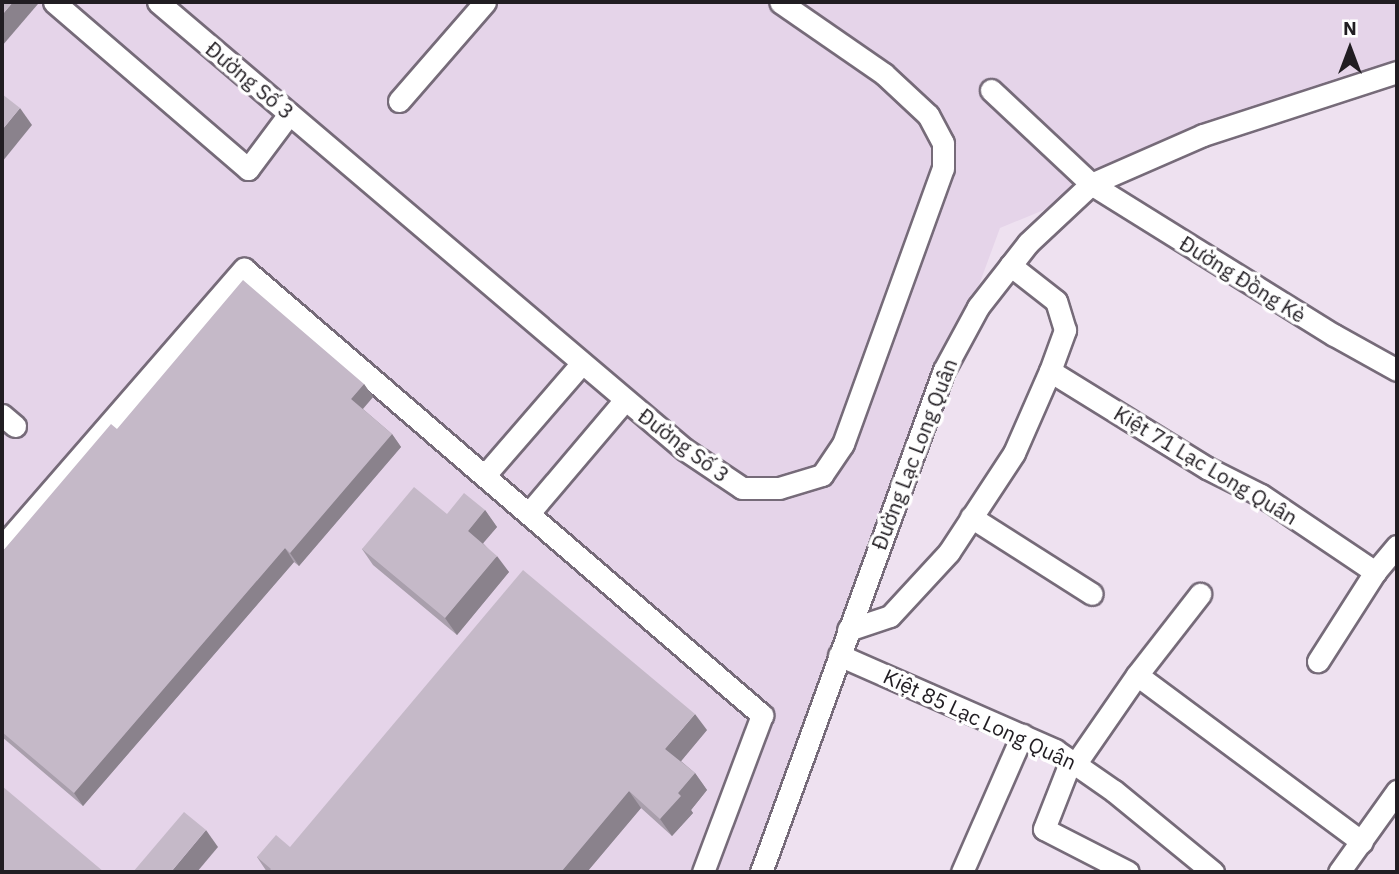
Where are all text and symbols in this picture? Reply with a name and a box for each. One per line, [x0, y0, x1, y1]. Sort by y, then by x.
north arrow [1315, 14, 1385, 84]
text: N [1343, 16, 1357, 40]
street label: Đường Số 3 [201, 36, 299, 124]
street label: Đường Đồng Kè [1175, 230, 1311, 328]
street label: Đường Lạc Long Quân [866, 355, 962, 553]
street label: Kiệt 71 Lạc Long Quân [1110, 400, 1302, 530]
street label: Đường Số 3 [634, 403, 734, 487]
street label: Kiệt 85 Lạc Long Quân [880, 663, 1080, 775]

